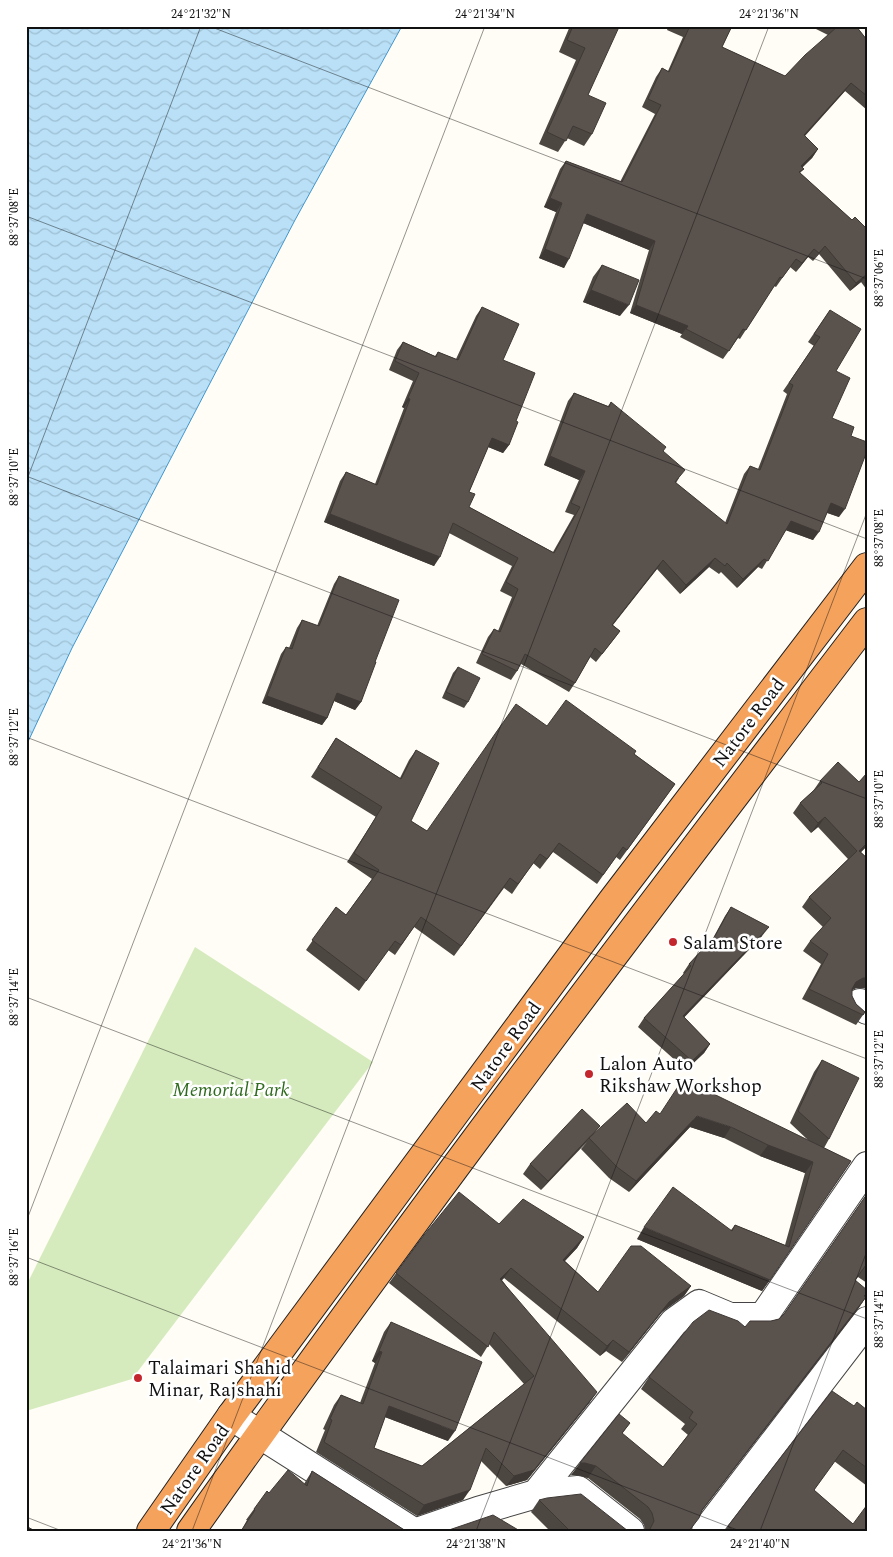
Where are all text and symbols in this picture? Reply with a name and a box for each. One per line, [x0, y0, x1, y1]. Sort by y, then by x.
text: 24°21'32"N [171, 5, 231, 24]
text: 24°21'34"N [455, 5, 515, 24]
text: 24°21'36"N [739, 5, 799, 24]
text: 88°37'08"E [5, 188, 24, 246]
text: 88°37'06"E [870, 249, 889, 307]
text: 88°37'10"E [5, 448, 24, 506]
text: 88°37'08"E [870, 509, 889, 567]
street label: Natore Road [706, 672, 793, 774]
text: 88°37'12"E [5, 708, 24, 766]
text: 88°37'10"E [870, 770, 889, 828]
place label: Salam Store [683, 929, 783, 958]
marker: Salam Store [667, 936, 679, 948]
text: 88°37'14"E [5, 968, 24, 1026]
street label: Natore Road [463, 996, 549, 1098]
text: 88°37'12"E [870, 1030, 889, 1088]
place label: Lalon Auto Rikshaw Workshop [599, 1050, 762, 1101]
marker: Lalon Auto Rikshaw Workshop [583, 1068, 595, 1080]
park label: Memorial Park [173, 1076, 290, 1105]
text: 88°37'16"E [5, 1228, 24, 1286]
text: 88°37'14"E [870, 1290, 889, 1348]
place label: Talaimari Shahid Minar, Rajshahi [148, 1354, 292, 1405]
marker: Talaimari Shahid Minar, Rajshahi [132, 1372, 144, 1384]
street label: Natore Road [153, 1418, 237, 1521]
text: 24°21'36"N [162, 1535, 222, 1554]
text: 24°21'38"N [446, 1535, 506, 1554]
text: 24°21'40"N [730, 1535, 790, 1554]

